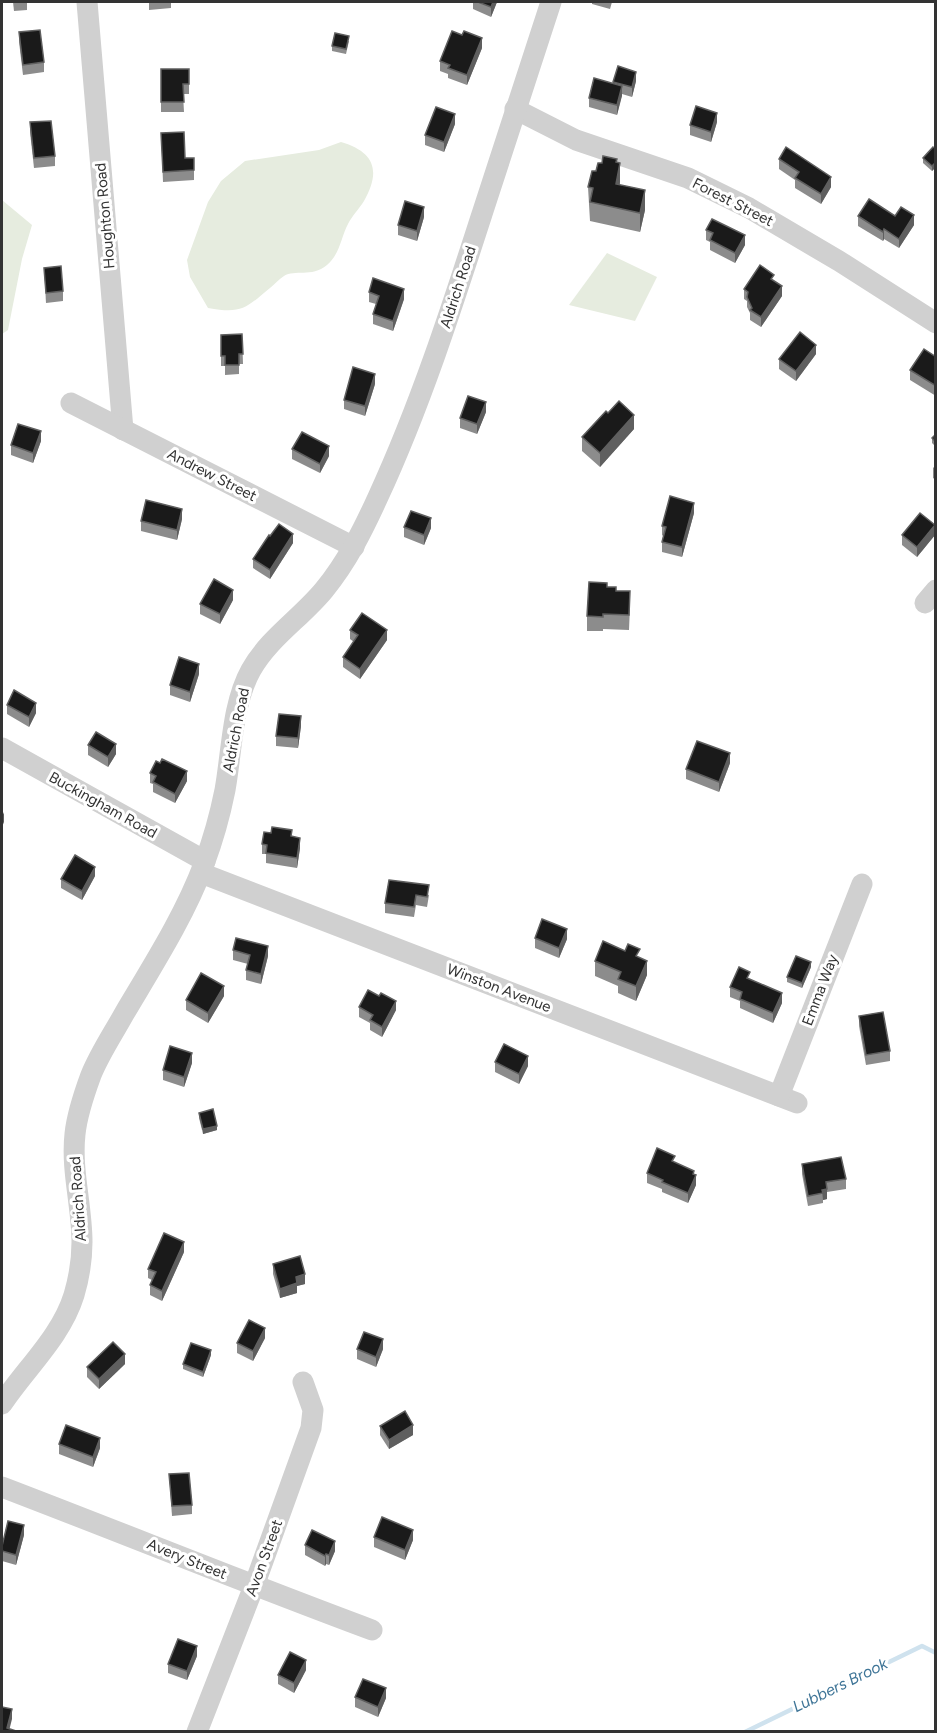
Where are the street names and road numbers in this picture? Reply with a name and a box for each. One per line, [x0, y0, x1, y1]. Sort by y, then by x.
street label: Houghton Road [91, 162, 119, 270]
street label: Forest Street [690, 174, 777, 230]
street label: Aldrich Road [436, 244, 480, 330]
street label: Andrew Street [164, 445, 260, 505]
street label: Aldrich Road [219, 686, 253, 774]
street label: Buckingham Road [46, 768, 160, 842]
street label: Emma Way [798, 952, 842, 1028]
street label: Winston Avenue [444, 960, 554, 1016]
street label: Aldrich Road [66, 1156, 90, 1242]
street label: Avon Street [242, 1517, 286, 1599]
street label: Avery Street [144, 1535, 230, 1583]

